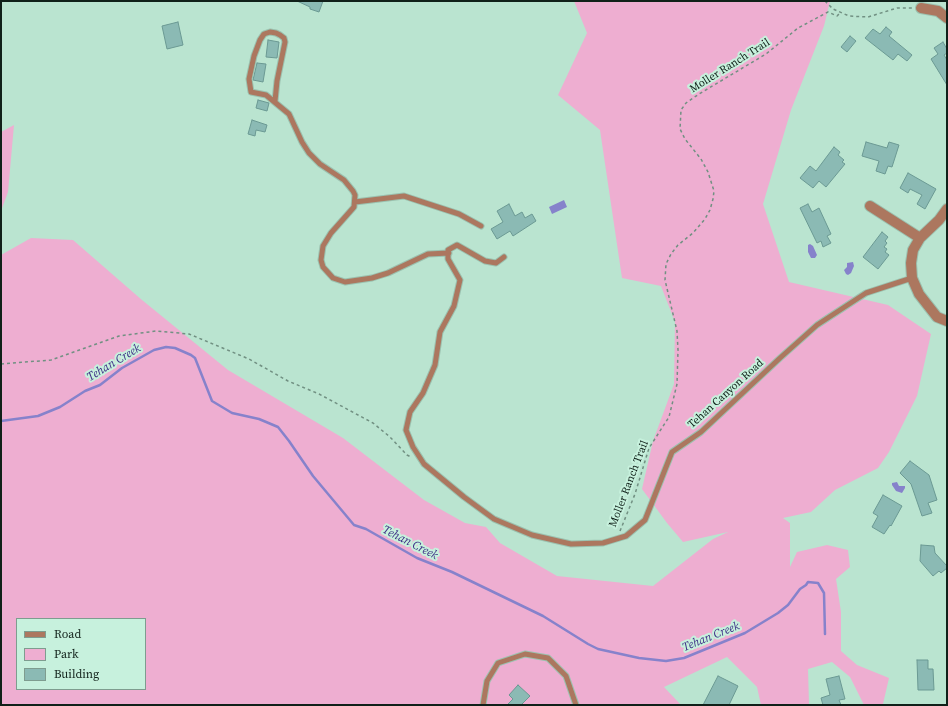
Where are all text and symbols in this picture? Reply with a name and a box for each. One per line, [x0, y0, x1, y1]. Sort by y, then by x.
street label: Moller Ranch Trail [688, 36, 772, 96]
water label: Tehan Creek [84, 341, 144, 385]
street label: Tehan Canyon Road [685, 357, 767, 431]
street label: Moller Ranch Trail [606, 439, 652, 529]
water label: Tehan Creek [380, 523, 440, 563]
legend [16, 618, 146, 690]
water label: Tehan Creek [680, 619, 742, 655]
text: Road [54, 626, 81, 642]
text: Park [54, 646, 79, 662]
text: Building [54, 666, 99, 682]

